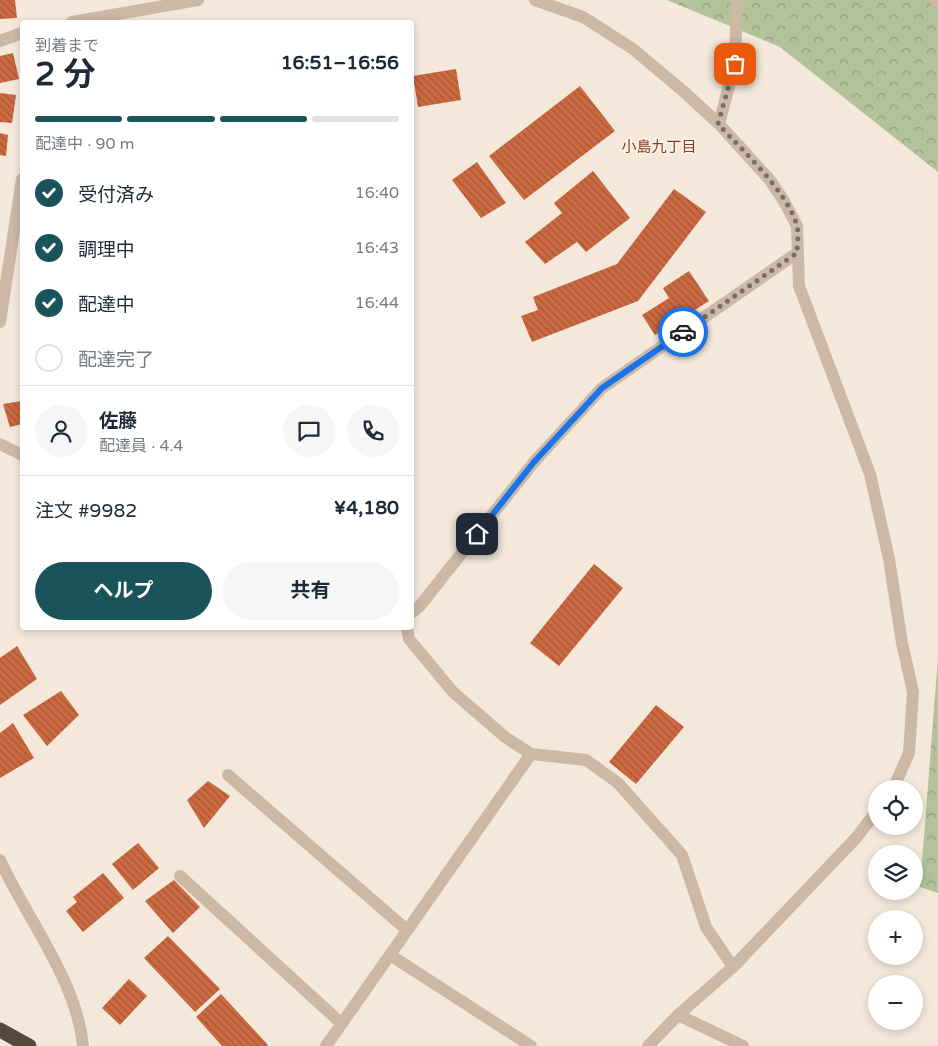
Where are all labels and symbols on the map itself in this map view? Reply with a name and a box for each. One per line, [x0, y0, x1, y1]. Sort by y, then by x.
pin [714, 43, 756, 85]
district label: 小島九丁目 [621, 138, 697, 156]
courier [658, 307, 708, 357]
pin [456, 513, 498, 555]

